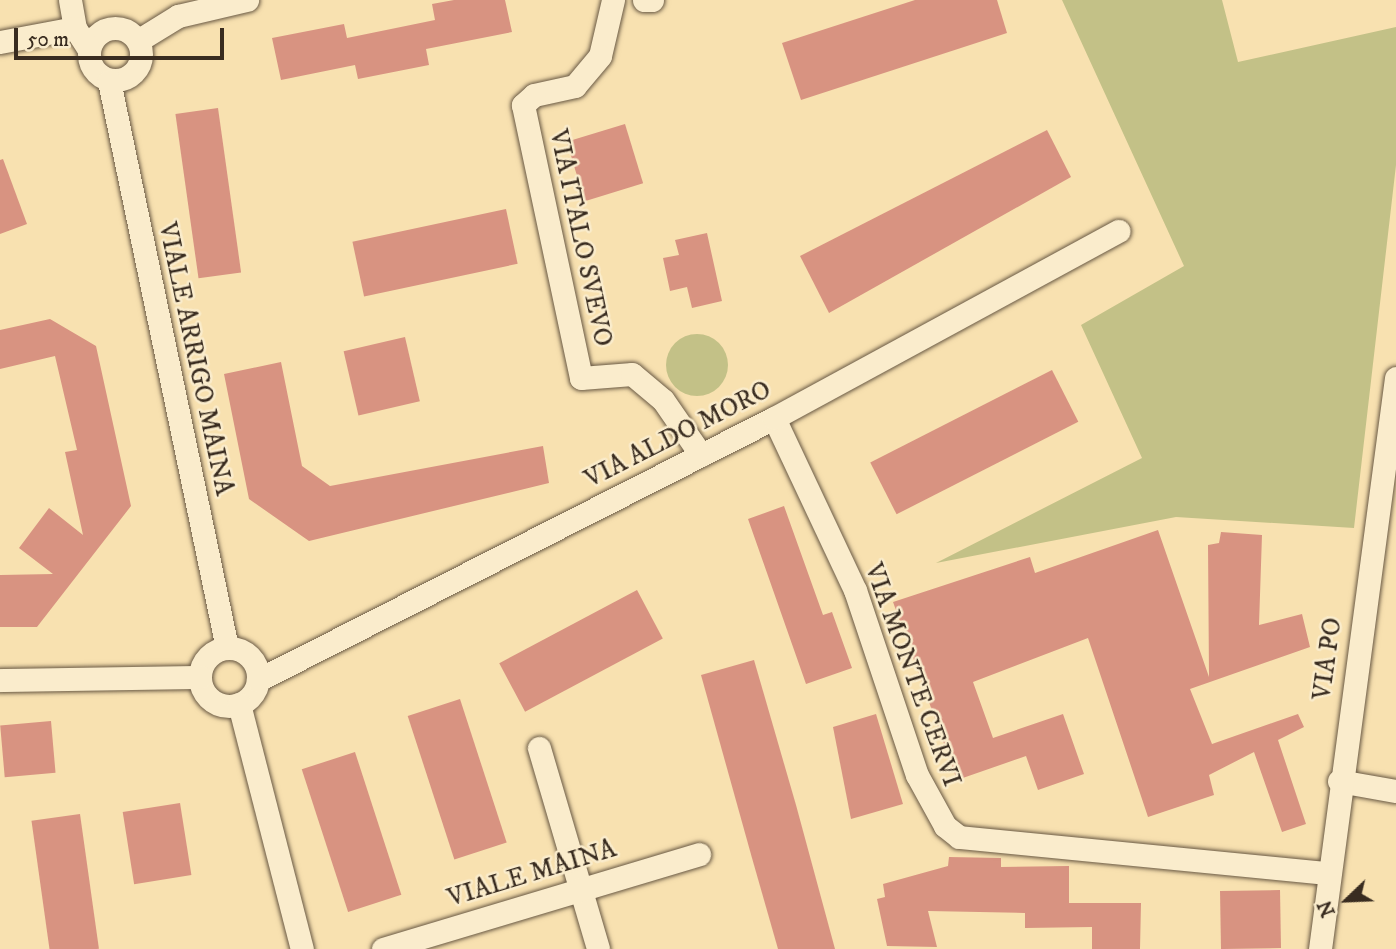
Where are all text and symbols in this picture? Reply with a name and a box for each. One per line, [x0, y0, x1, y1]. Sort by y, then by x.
scale bar [18, 14, 228, 58]
text: 50 m [27, 27, 69, 53]
street label: VIA ITALO SVEVO [542, 127, 618, 349]
street label: VIALE ARRIGO MAINA [151, 220, 239, 498]
street label: VIA ALDO MORO [580, 375, 776, 495]
street label: VIA MONTE CERVI [857, 559, 967, 791]
street label: VIA PO [1307, 616, 1349, 702]
street label: VIALE MAINA [444, 834, 620, 914]
north arrow [1312, 865, 1382, 935]
text: N [1314, 897, 1341, 920]

